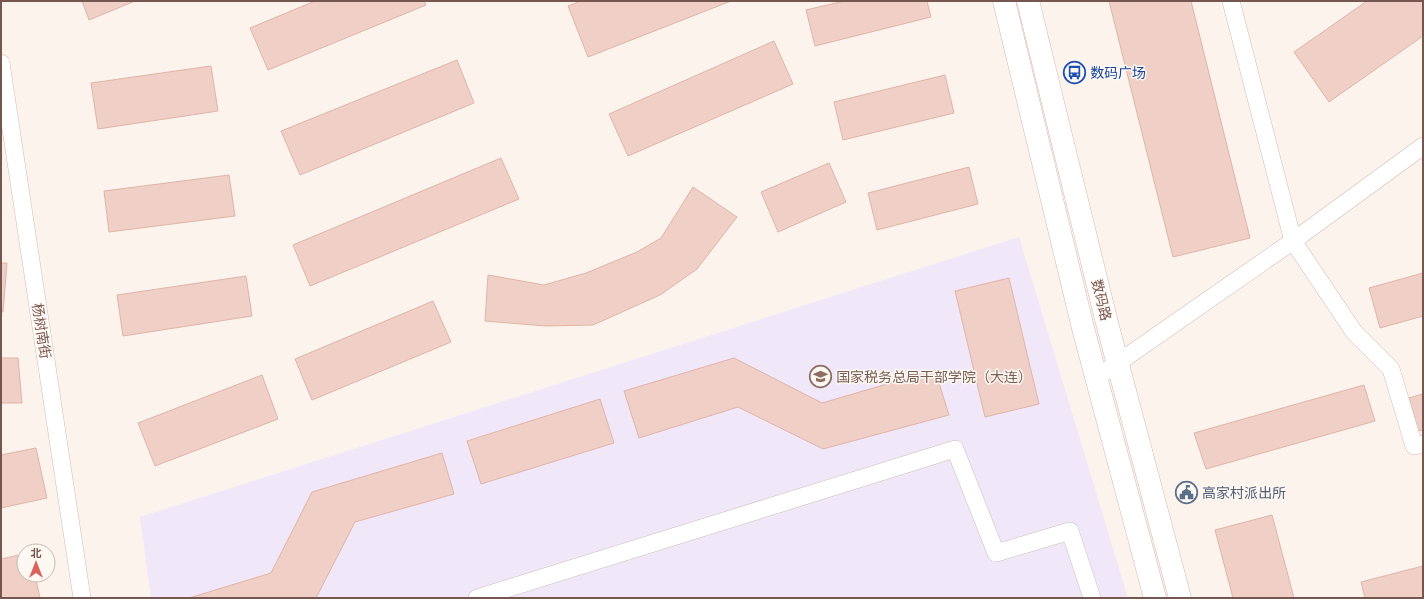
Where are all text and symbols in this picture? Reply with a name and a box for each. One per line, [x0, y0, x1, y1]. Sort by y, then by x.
bus stop icon: 数码广场 [1061, 60, 1087, 86]
place label: 数码广场 [1090, 65, 1146, 82]
street label: 数码路 [1088, 278, 1114, 322]
street label: 杨树南街 [28, 302, 54, 360]
school or university icon: 国家税务总局干部学院（大连） [807, 364, 833, 390]
place label: 国家税务总局干部学院（大连） [836, 369, 1032, 386]
public building icon: 高家村派出所 [1174, 480, 1200, 506]
place label: 高家村派出所 [1202, 485, 1286, 502]
north arrow [16, 543, 56, 583]
text: 北 [31, 547, 42, 560]

